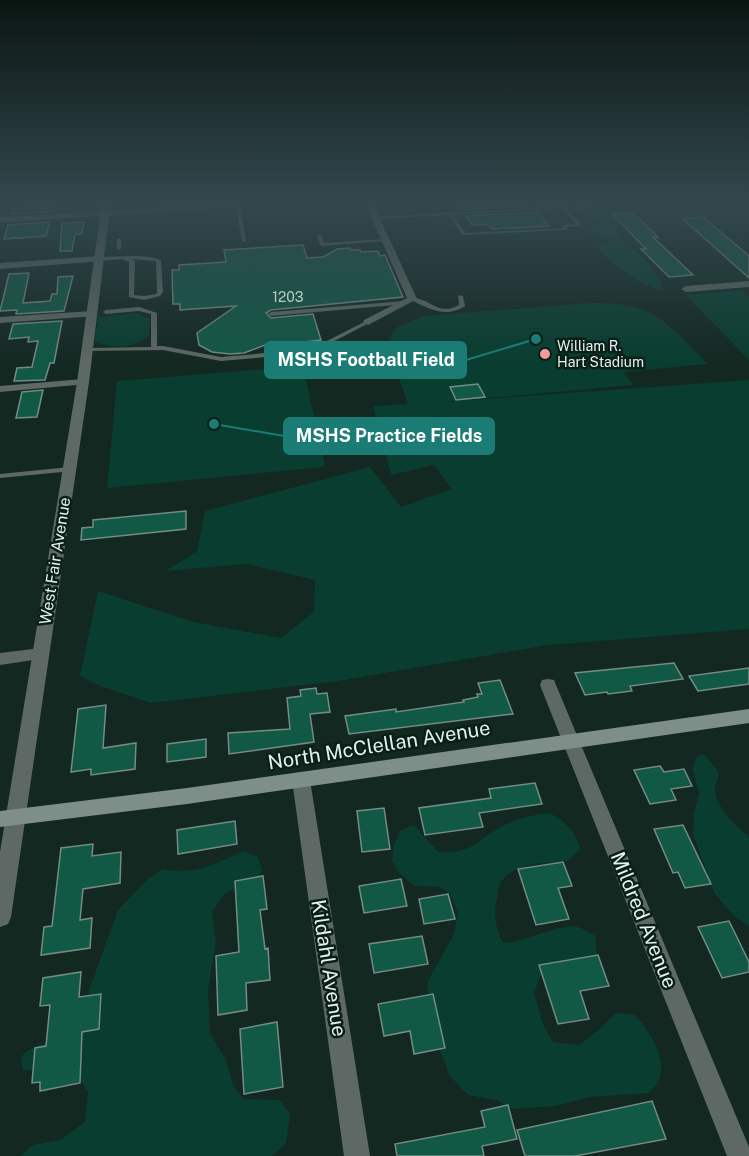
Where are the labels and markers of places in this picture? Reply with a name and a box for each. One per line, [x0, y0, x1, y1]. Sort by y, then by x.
place label: William R. Hart Stadium [557, 338, 644, 370]
callout: MSHS Football Field [265, 342, 466, 378]
marker: William R. Hart Stadium [538, 347, 552, 361]
callout: MSHS Practice Fields [284, 418, 494, 454]

